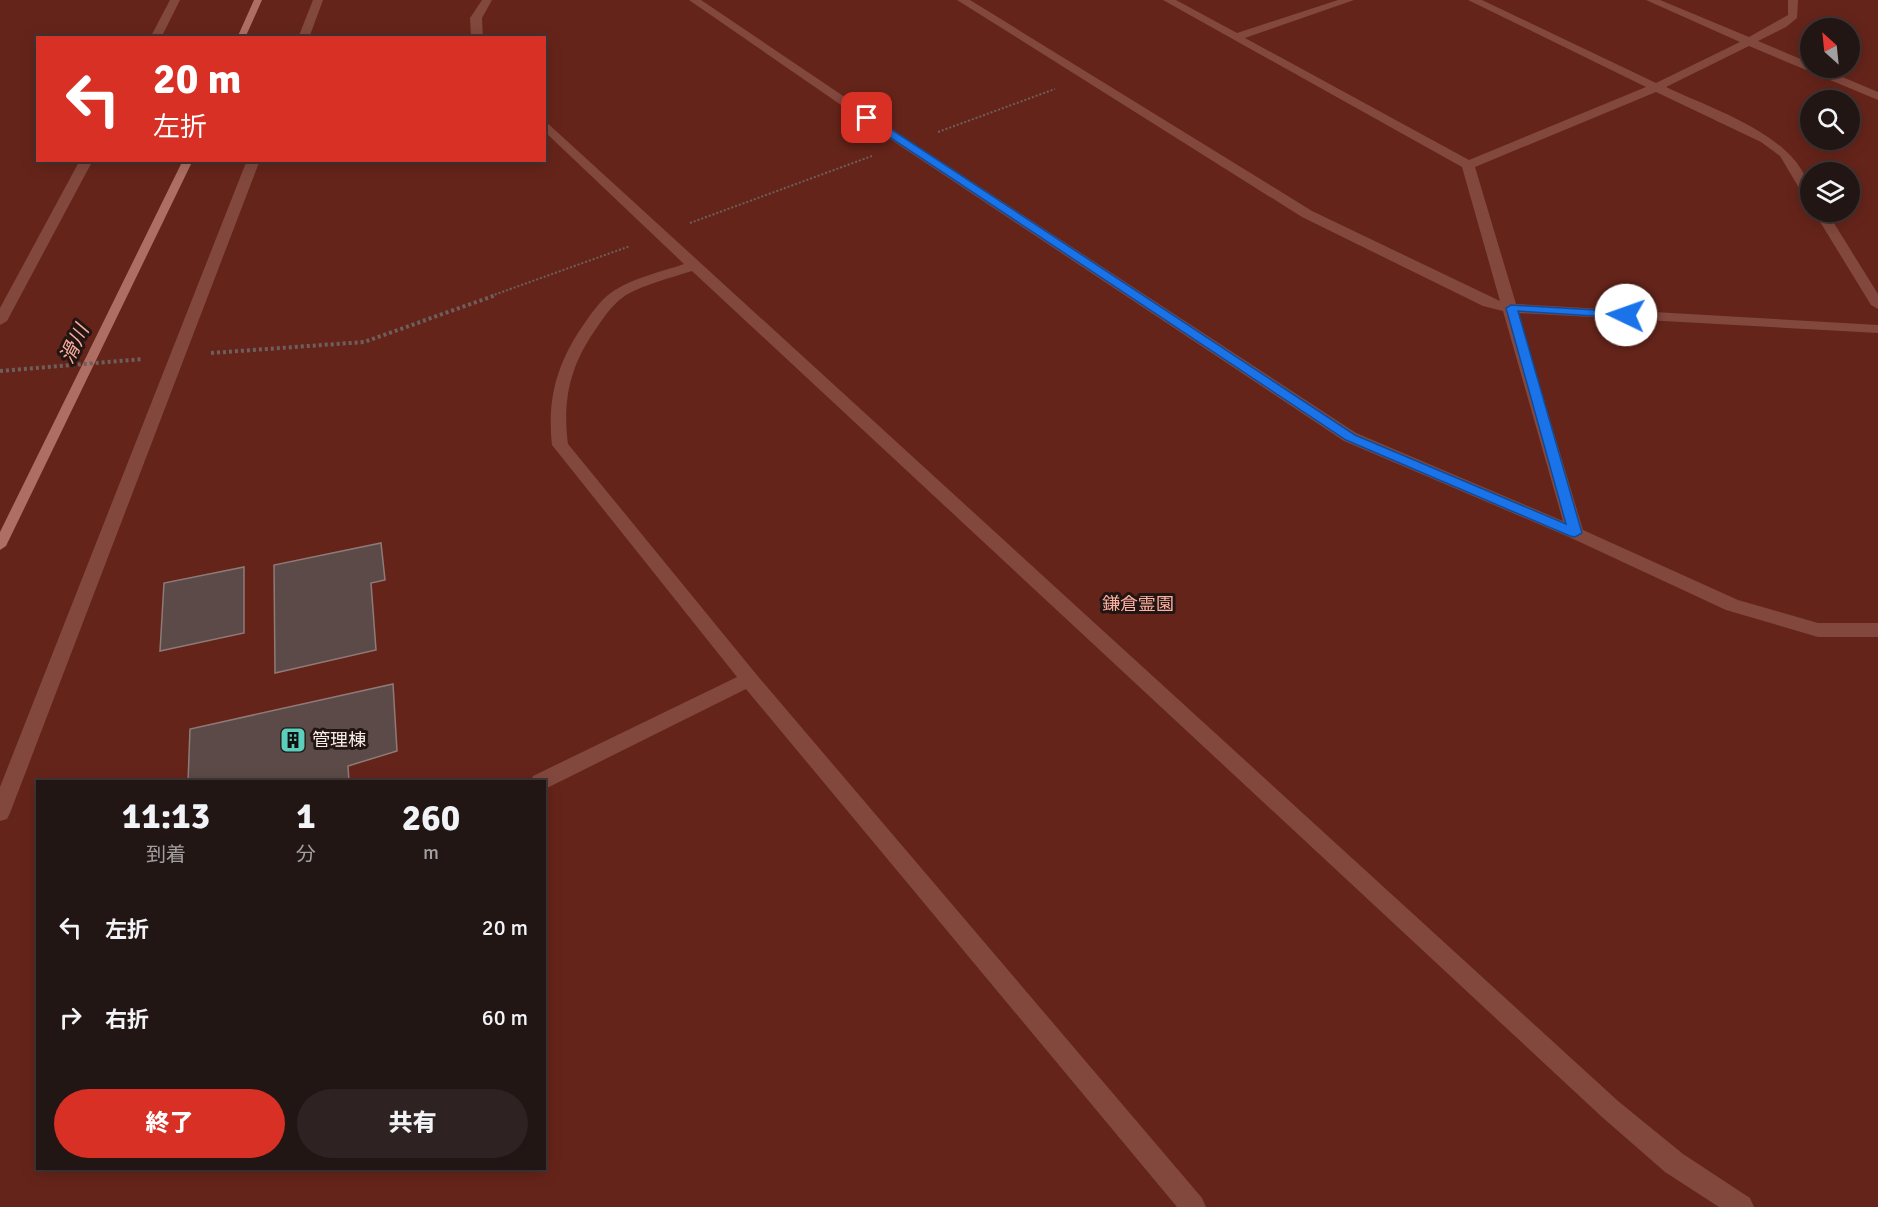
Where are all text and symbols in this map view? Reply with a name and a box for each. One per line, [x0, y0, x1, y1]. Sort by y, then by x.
north arrow [1800, 18, 1860, 78]
map controls [1800, 18, 1860, 222]
text: 20 m [153, 54, 242, 105]
icon: left [54, 60, 132, 138]
button: search [1800, 90, 1860, 150]
pin [841, 92, 892, 143]
icon: arrive [850, 101, 883, 134]
text: 左折 [153, 111, 207, 144]
button: layers [1800, 162, 1860, 222]
position arrow [1594, 283, 1658, 347]
water label: 滑川 [54, 319, 95, 368]
park label: 鎌倉霊園 [1102, 593, 1174, 615]
building icon: 管理棟 [278, 725, 308, 755]
place label: 管理棟 [312, 729, 366, 751]
text: 11:13 [122, 794, 210, 839]
text: 1 [296, 794, 316, 839]
text: 260 [402, 796, 460, 841]
text: m [423, 840, 439, 865]
text: 到着 [146, 842, 186, 867]
text: 分 [296, 842, 316, 867]
icon: left [54, 911, 87, 944]
text: 20 m [482, 914, 528, 941]
text: 左折 [105, 916, 149, 943]
icon: right [54, 1001, 87, 1034]
text: 60 m [482, 1004, 528, 1031]
text: 右折 [105, 1006, 149, 1033]
button: 終了 [54, 1089, 285, 1158]
button: 共有 [297, 1089, 528, 1158]

